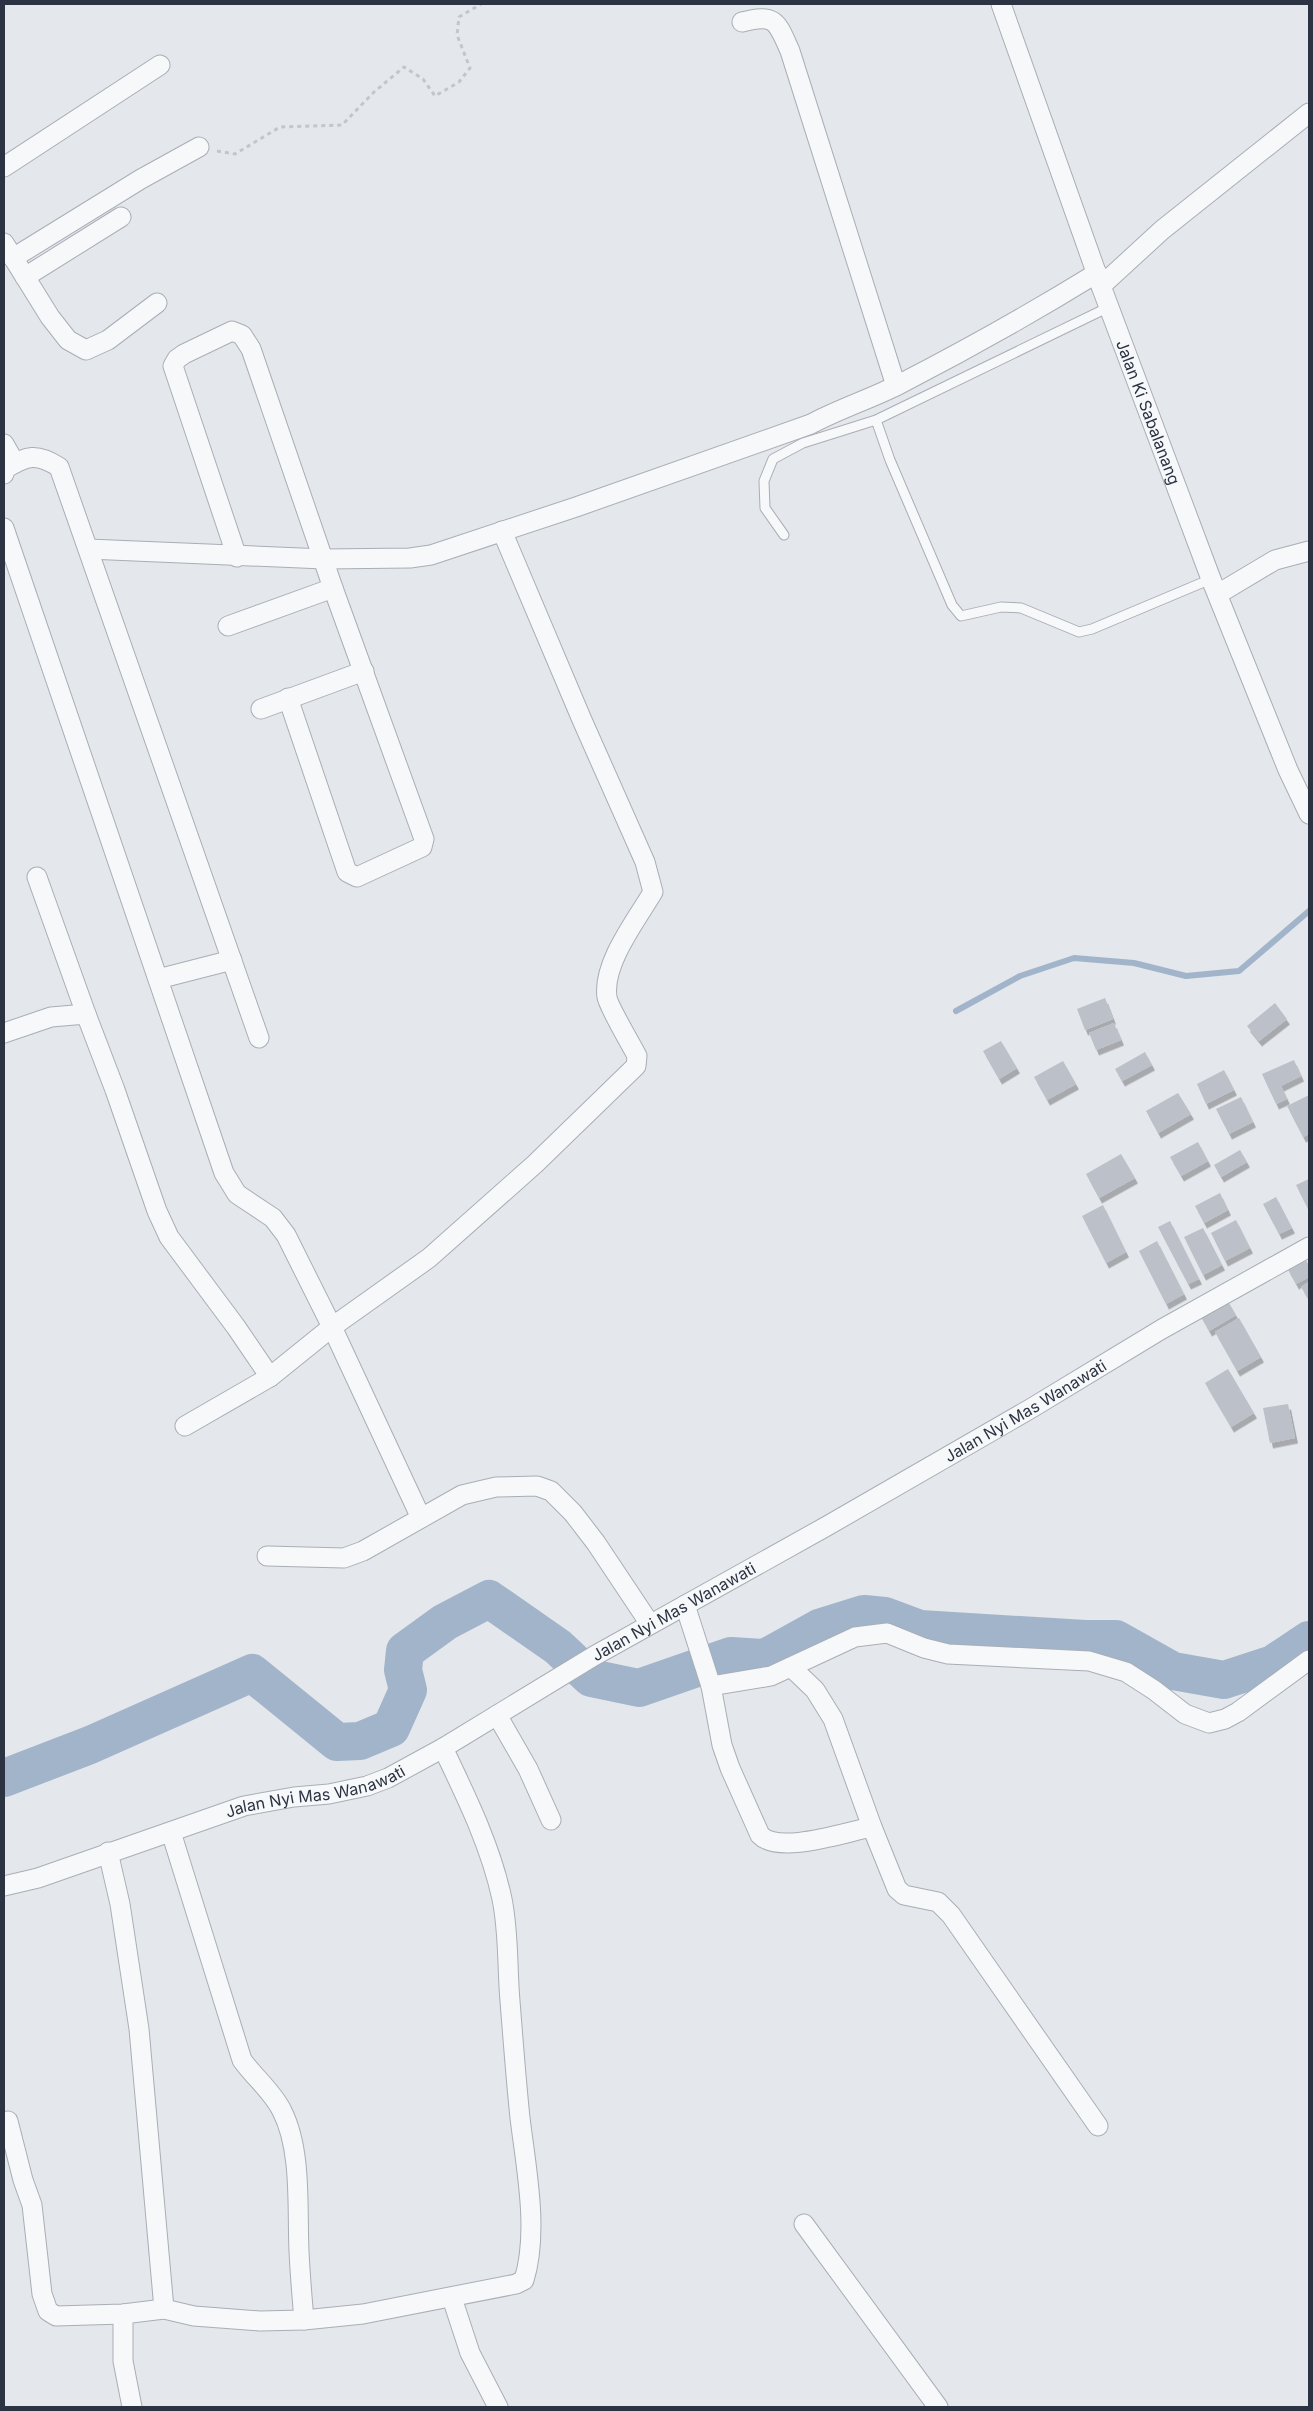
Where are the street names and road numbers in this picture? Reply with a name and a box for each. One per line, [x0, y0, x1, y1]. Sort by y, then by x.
street label: Jalan Ki Sabalanang [1112, 337, 1185, 487]
street label: Jalan Nyi Mas Wanawati [941, 1355, 1110, 1466]
street label: Jalan Nyi Mas Wanawati [588, 1558, 759, 1665]
street label: Jalan Nyi Mas Wanawati [222, 1761, 408, 1822]

